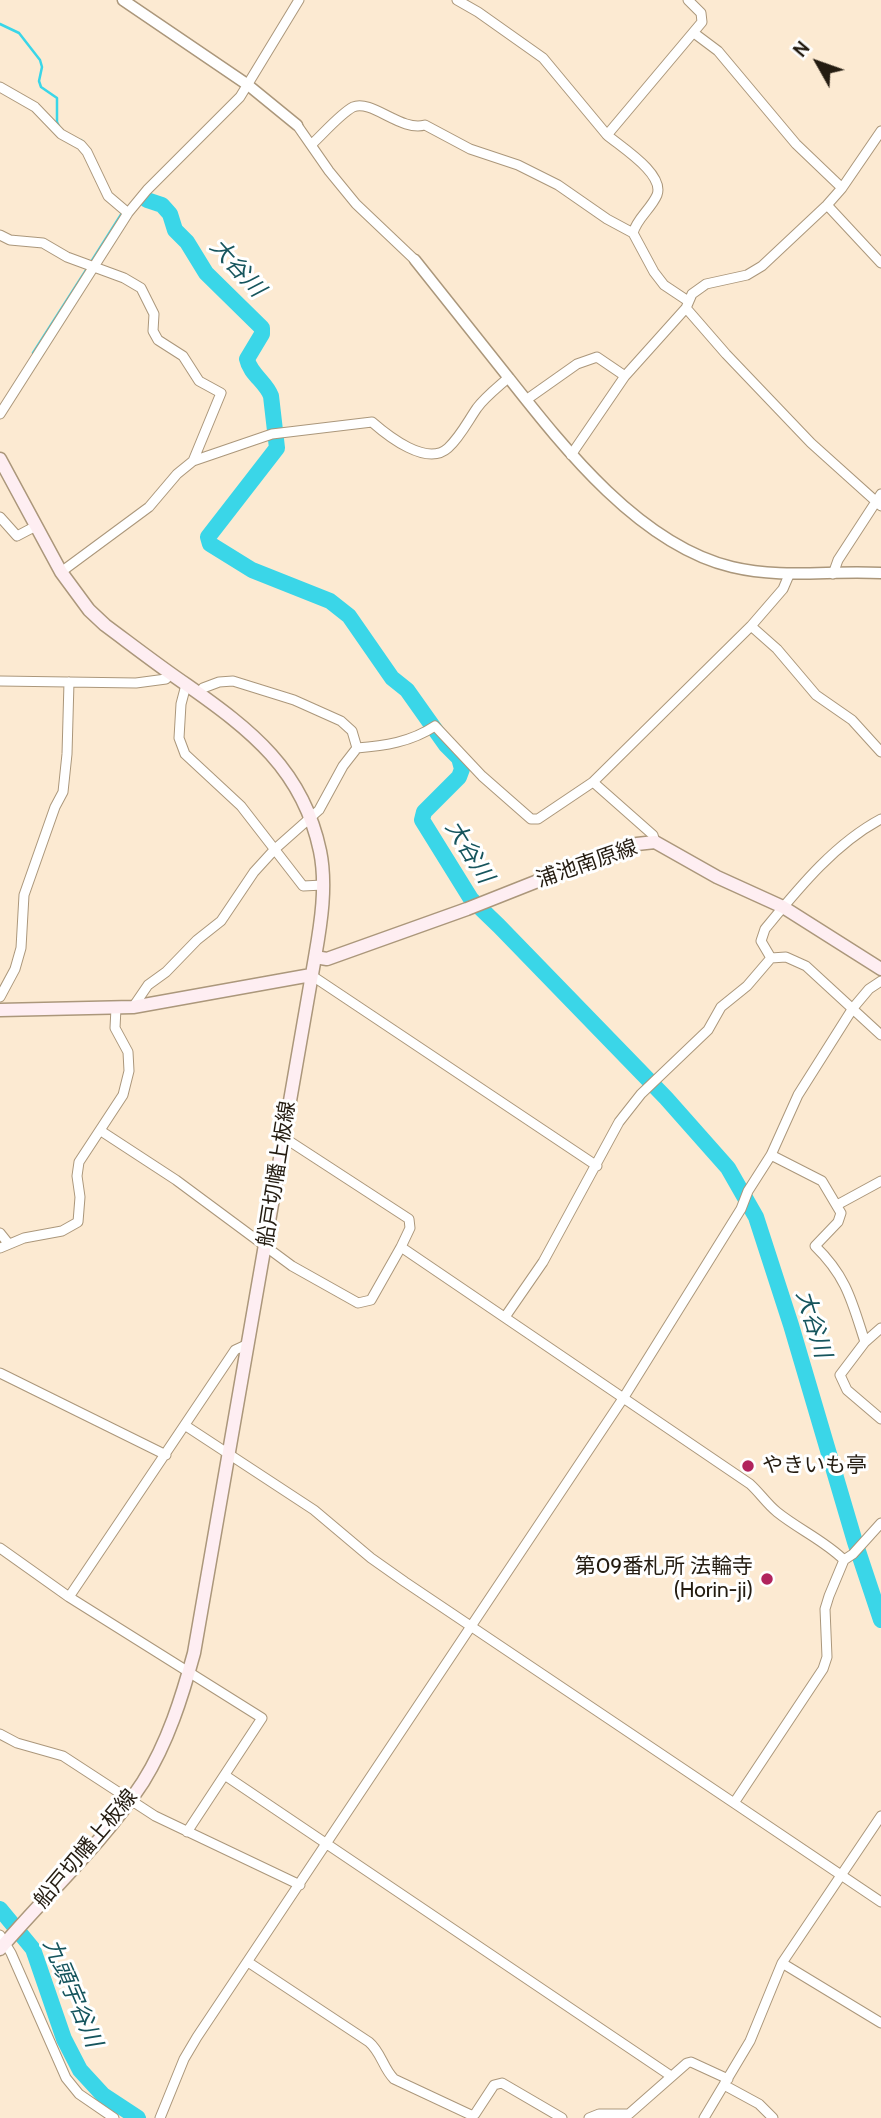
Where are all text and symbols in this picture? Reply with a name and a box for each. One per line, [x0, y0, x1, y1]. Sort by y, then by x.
north arrow [783, 28, 853, 98]
text: N [788, 37, 815, 62]
water label: 大谷川 [204, 233, 270, 303]
water label: 大谷川 [439, 815, 499, 889]
street label: 浦池南原線 [533, 835, 641, 893]
street label: 船戸切幡上板線 [253, 1099, 301, 1249]
water label: 大谷川 [790, 1287, 836, 1361]
place label: やきいも亭 [762, 1453, 867, 1479]
marker: やきいも亭 [740, 1458, 756, 1474]
place label: 第09番札所 法輪寺 (Horin-ji) [575, 1554, 753, 1604]
marker: 第09番札所 法輪寺 (Horin-ji) [759, 1571, 775, 1587]
street label: 船戸切幡上板線 [29, 1785, 143, 1913]
water label: 九頭宇谷川 [37, 1935, 107, 2051]

